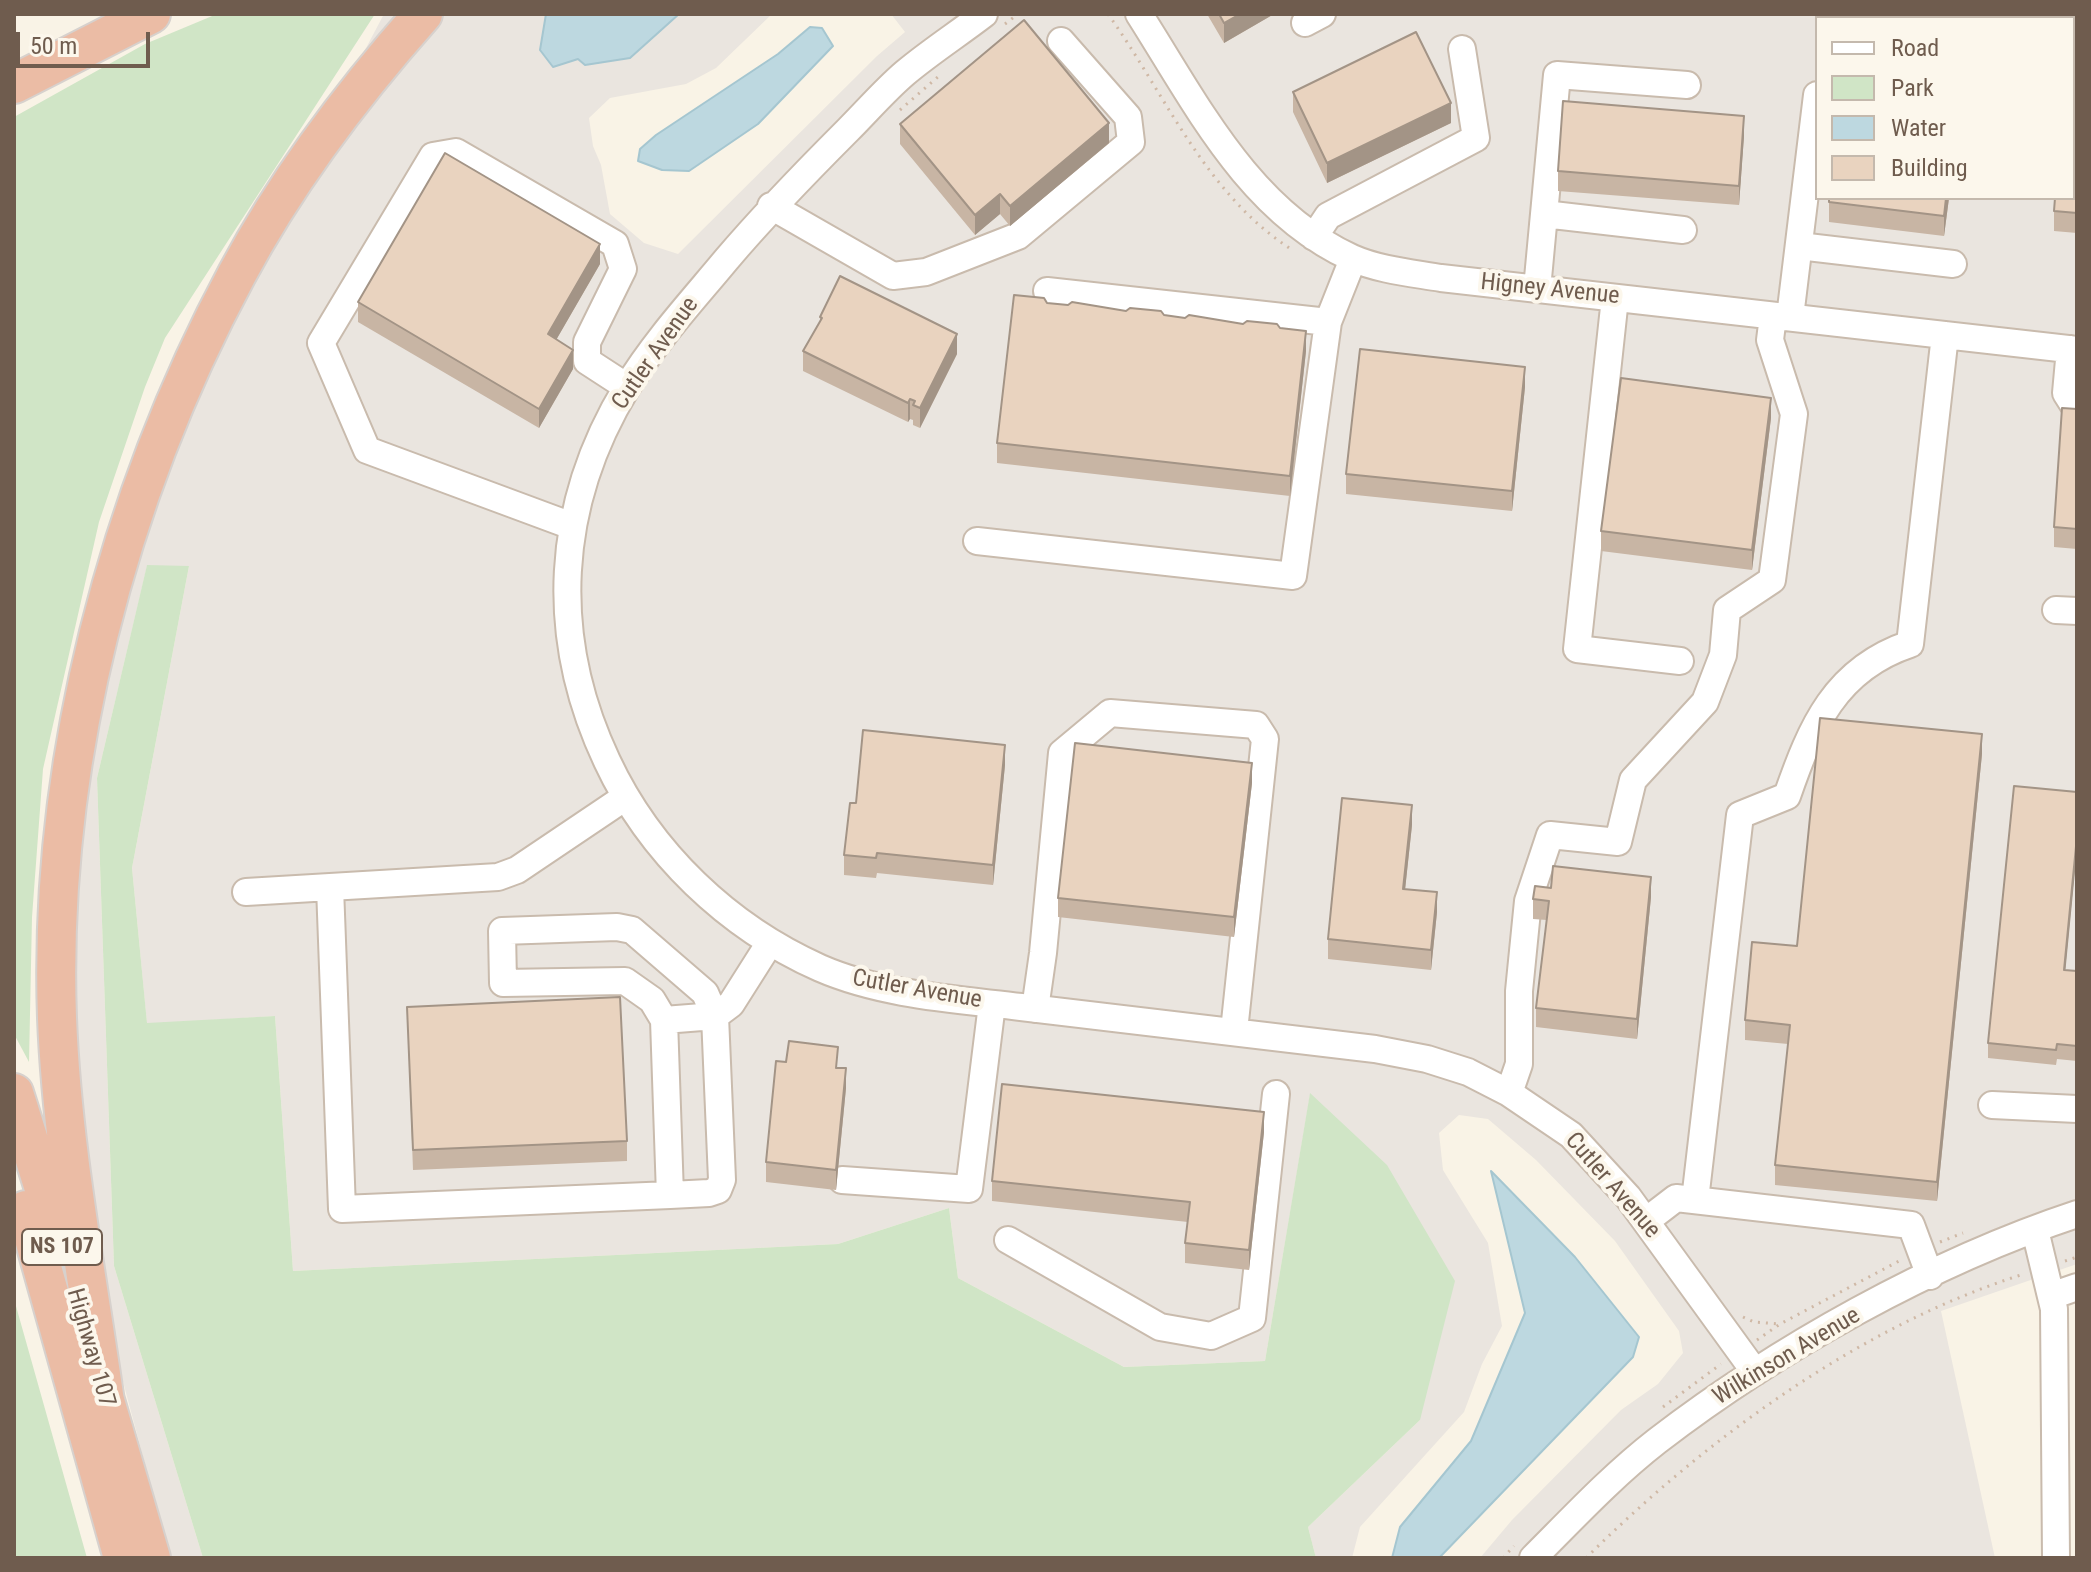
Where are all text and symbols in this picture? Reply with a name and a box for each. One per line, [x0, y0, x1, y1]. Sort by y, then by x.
scale bar [20, 16, 154, 66]
legend [1815, 16, 2075, 200]
text: 50 m [30, 32, 77, 60]
text: Road [1891, 34, 1939, 62]
text: Park [1891, 74, 1934, 102]
text: Water [1891, 114, 1946, 142]
text: Building [1891, 154, 1968, 182]
street label: Higney Avenue [1479, 268, 1621, 312]
street label: Cutler Avenue [607, 292, 705, 416]
street label: Cutler Avenue [850, 964, 984, 1016]
street label: Cutler Avenue [1558, 1127, 1666, 1245]
road number: NS 107 [22, 1229, 102, 1265]
street label: Highway 107 [59, 1285, 121, 1411]
street label: Wilkinson Avenue [1708, 1302, 1866, 1412]

